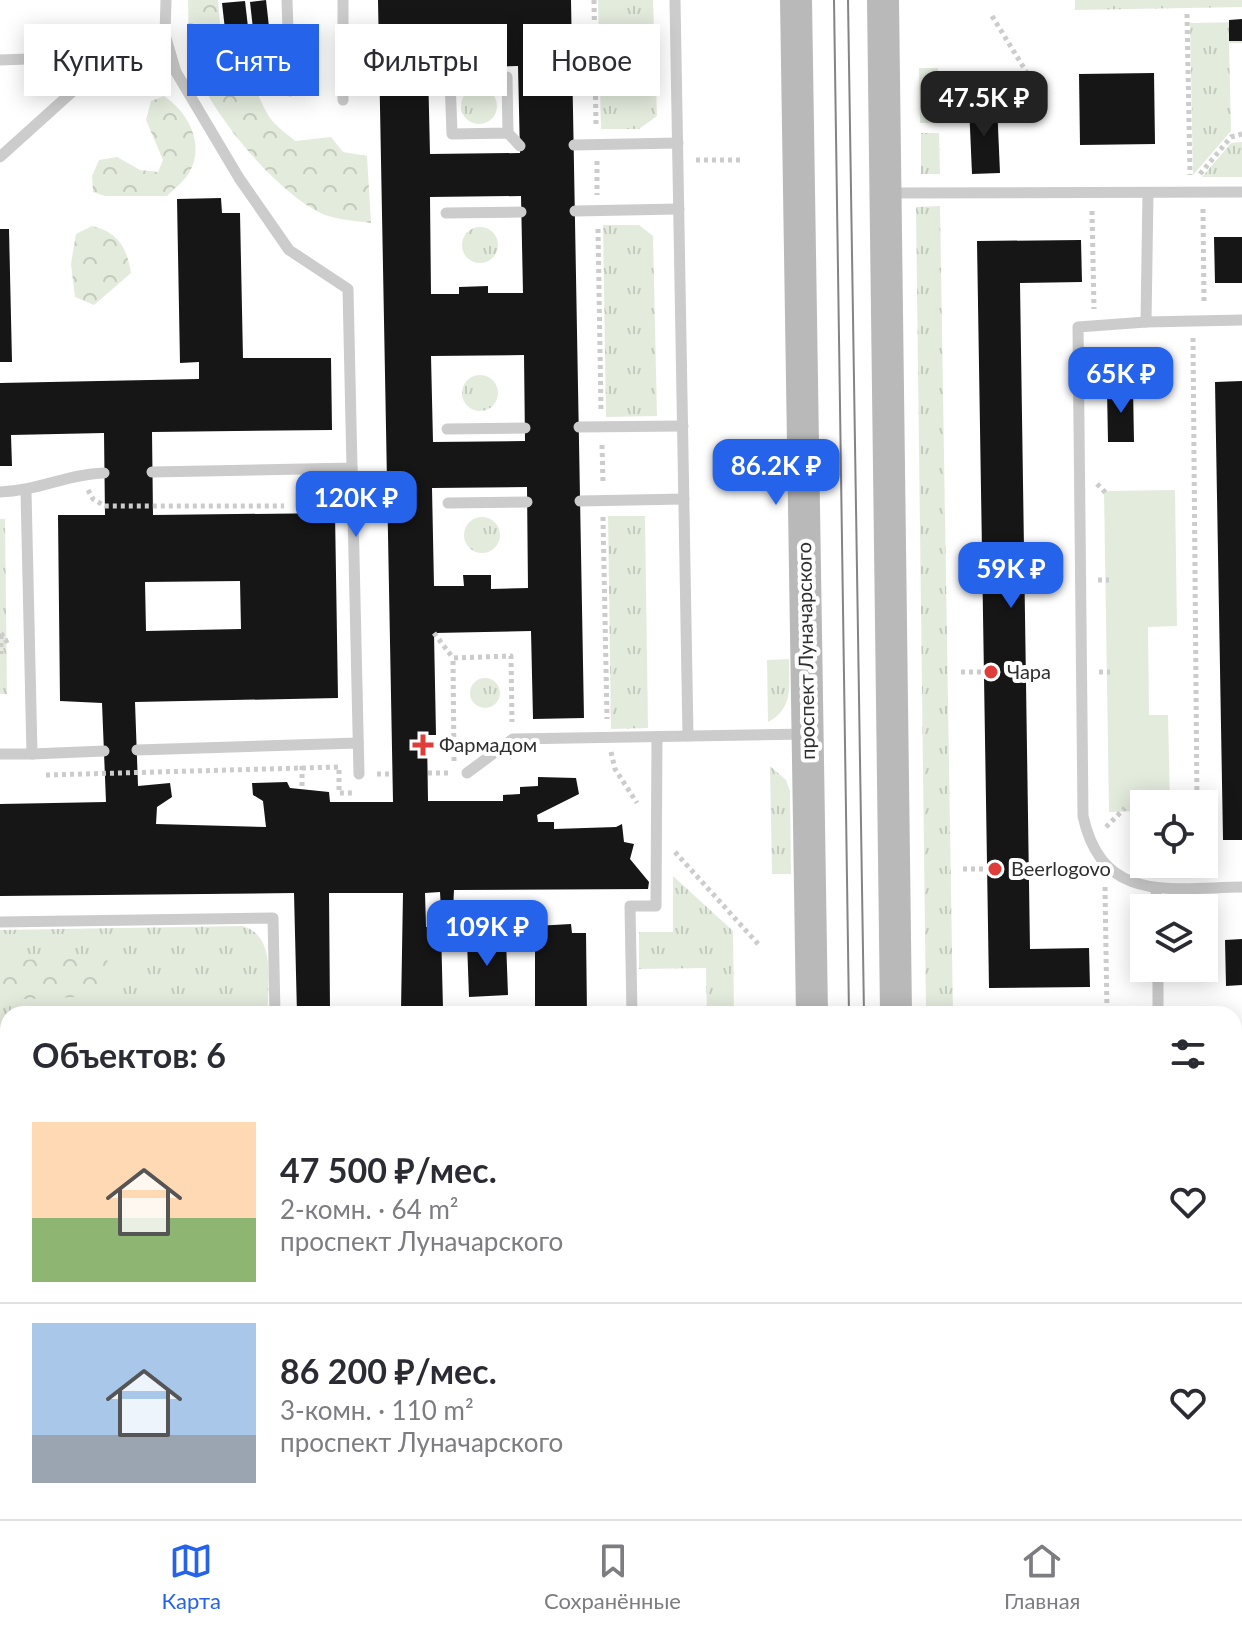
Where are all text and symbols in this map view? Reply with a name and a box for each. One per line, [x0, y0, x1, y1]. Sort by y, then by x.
chip: Купить [24, 24, 171, 96]
chip: Снять [187, 24, 319, 96]
chip: Фильтры [335, 24, 507, 96]
chip: Новое [523, 24, 660, 96]
pin: 47.5K ₽ [910, 71, 1058, 139]
text: 47.5K ₽ [939, 81, 1029, 113]
pin: 65K ₽ [1065, 347, 1177, 415]
text: 65K ₽ [1086, 357, 1156, 389]
pin: 86.2K ₽ [702, 439, 850, 507]
text: 86.2K ₽ [731, 449, 821, 481]
pin: 120K ₽ [291, 471, 421, 539]
text: 120K ₽ [314, 481, 398, 513]
street label: проспект Луначарского [791, 542, 819, 760]
pin: 59K ₽ [955, 542, 1067, 610]
text: 59K ₽ [976, 552, 1046, 584]
place label: Чара [1007, 659, 1051, 683]
marker: Чара [982, 663, 1000, 681]
place label: Фармадом [439, 732, 537, 756]
marker: Фармадом [414, 736, 432, 754]
map controls [1130, 790, 1218, 982]
button: locate [1130, 790, 1218, 878]
place label: Beerlogovo [1011, 856, 1111, 880]
marker: Beerlogovo [986, 860, 1004, 878]
button: layers [1130, 894, 1218, 982]
pin: 109K ₽ [422, 900, 552, 968]
text: 109K ₽ [445, 910, 529, 942]
icon: filters [1166, 1032, 1210, 1076]
text: Объектов: 6 [32, 1034, 226, 1075]
text: 47 500 ₽/мес. [280, 1149, 497, 1190]
icon: home [96, 1154, 192, 1250]
icon: heart [1166, 1180, 1210, 1224]
text: 2-комн. · 64 m² [280, 1193, 459, 1225]
text: проспект Луначарского [280, 1225, 563, 1257]
text: 86 200 ₽/мес. [280, 1350, 497, 1391]
icon: home [96, 1355, 192, 1451]
icon: heart [1166, 1381, 1210, 1425]
text: 3-комн. · 110 m² [280, 1394, 474, 1426]
text: проспект Луначарского [280, 1426, 563, 1458]
tab: Карта [162, 1539, 221, 1614]
tab: Сохранённые [544, 1539, 681, 1614]
tab: Главная [1004, 1539, 1080, 1614]

